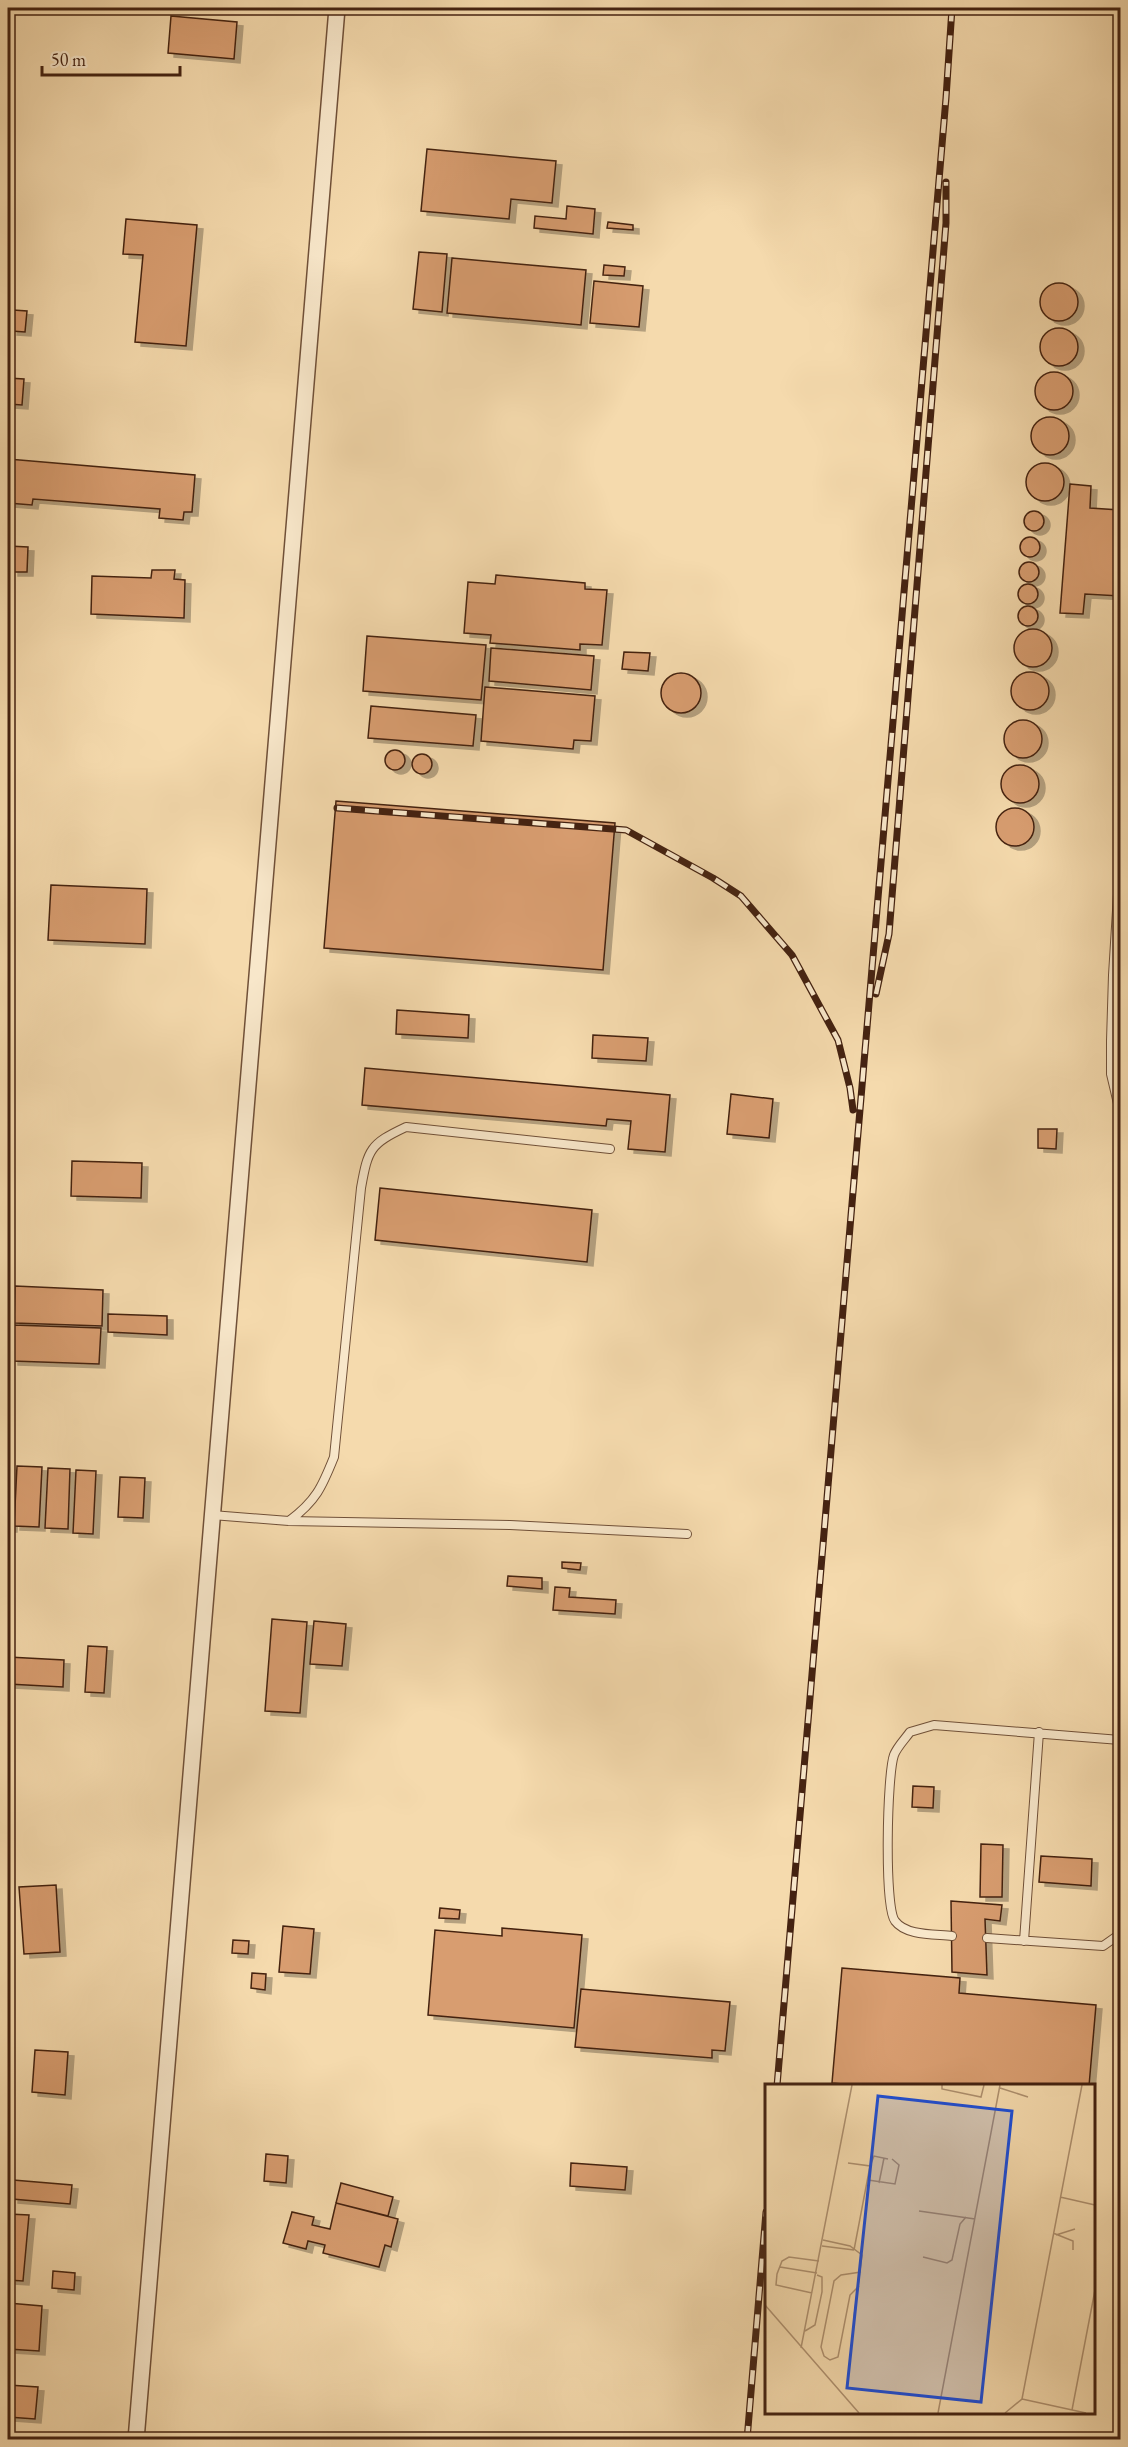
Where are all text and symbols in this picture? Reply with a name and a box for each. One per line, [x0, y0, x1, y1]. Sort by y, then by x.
scale bar [42, 39, 180, 77]
text: 50 m [51, 48, 86, 71]
inset map [765, 2084, 1095, 2414]

